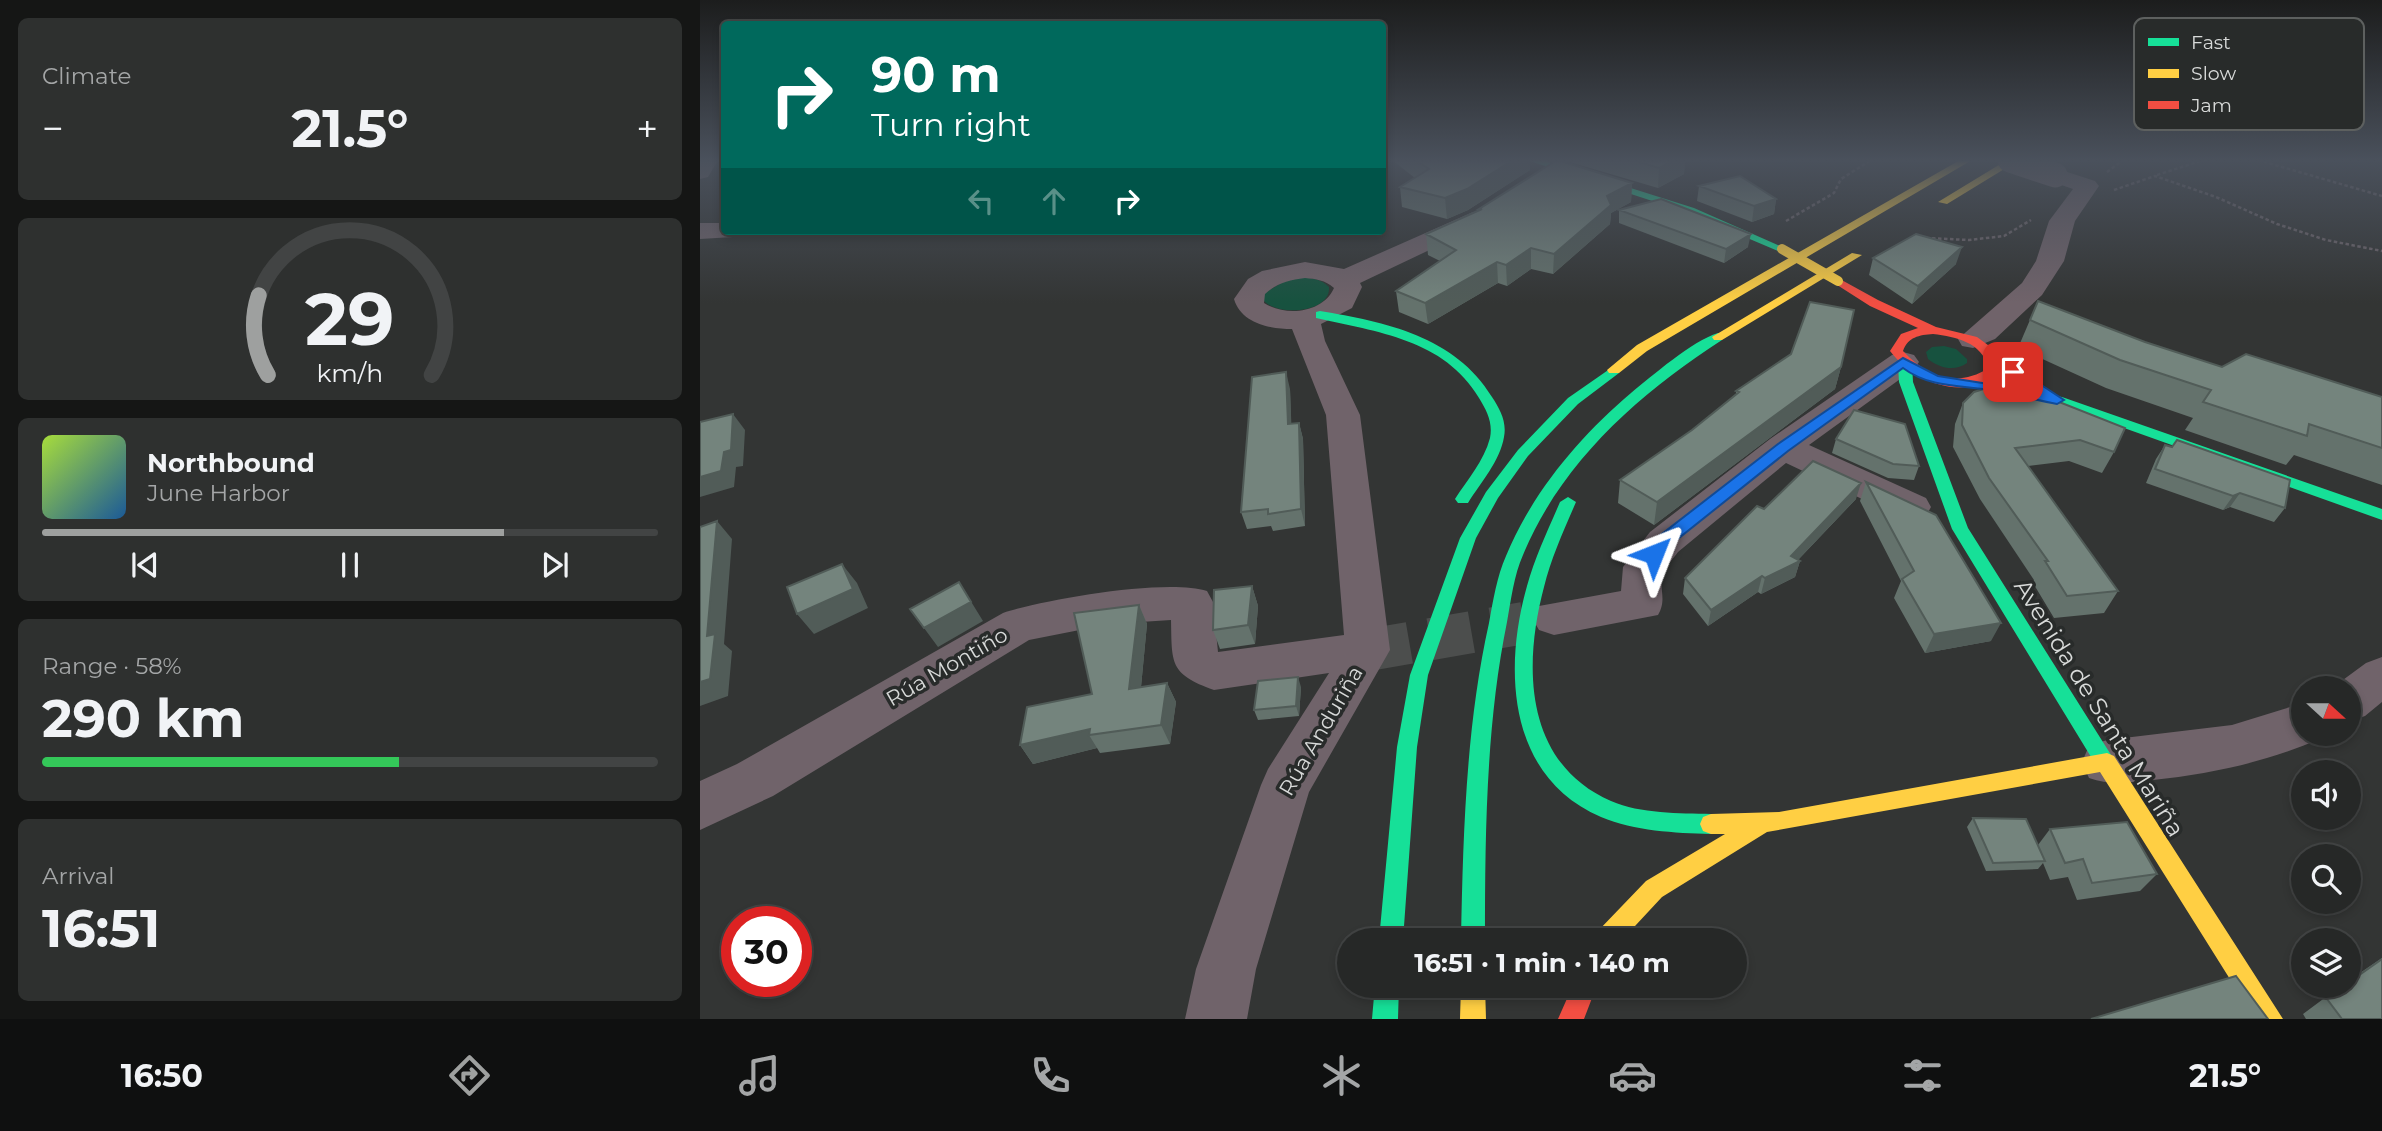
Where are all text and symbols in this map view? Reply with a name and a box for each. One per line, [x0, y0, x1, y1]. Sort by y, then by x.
legend [2134, 18, 2364, 130]
text: Fast [2191, 31, 2231, 54]
text: 90 m [871, 45, 1001, 104]
icon: right [756, 49, 847, 140]
text: Climate [42, 62, 131, 90]
text: Slow [2191, 62, 2236, 85]
text: Jam [2190, 94, 2232, 117]
text: 21.5° [291, 97, 409, 160]
text: − [42, 105, 64, 152]
text: + [636, 105, 658, 152]
text: Turn right [871, 105, 1031, 144]
icon: left [962, 182, 1000, 220]
icon: ahead [1035, 182, 1073, 220]
icon: right [1108, 182, 1146, 220]
text: 29 [305, 276, 395, 364]
pin [1983, 342, 2043, 402]
icon: arrive [1994, 353, 2032, 391]
text: km/h [317, 358, 383, 388]
text: Northbound [147, 447, 315, 479]
text: June Harbor [147, 479, 290, 507]
position arrow [1617, 517, 1691, 591]
icon: previous [126, 546, 164, 584]
icon: pause [331, 546, 369, 584]
icon: next [536, 546, 574, 584]
street label: Avenida de Santa Mariña [2008, 574, 2191, 842]
street label: Rúa Montiño [882, 622, 1012, 711]
text: Range · 58% [42, 652, 182, 680]
street label: Rúa Anduriña [1273, 662, 1368, 800]
north arrow [2291, 676, 2361, 746]
map controls [2291, 676, 2361, 998]
text: 290 km [42, 687, 244, 750]
button: sound [2291, 760, 2361, 830]
button: search [2291, 844, 2361, 914]
text: Arrival [42, 862, 115, 890]
text: 16:51 [42, 897, 160, 960]
speed limit sign: 30 [721, 906, 812, 997]
button: layers [2291, 928, 2361, 998]
text: 16:51 · 1 min · 140 m [1414, 947, 1670, 979]
icon: directions [445, 1051, 494, 1100]
icon: music [735, 1051, 784, 1100]
icon: phone [1026, 1051, 1075, 1100]
icon: climate [1317, 1051, 1366, 1100]
icon: car [1608, 1051, 1657, 1100]
icon: filters [1898, 1051, 1947, 1100]
text: 16:50 [121, 1056, 203, 1095]
text: 21.5° [2189, 1056, 2261, 1095]

